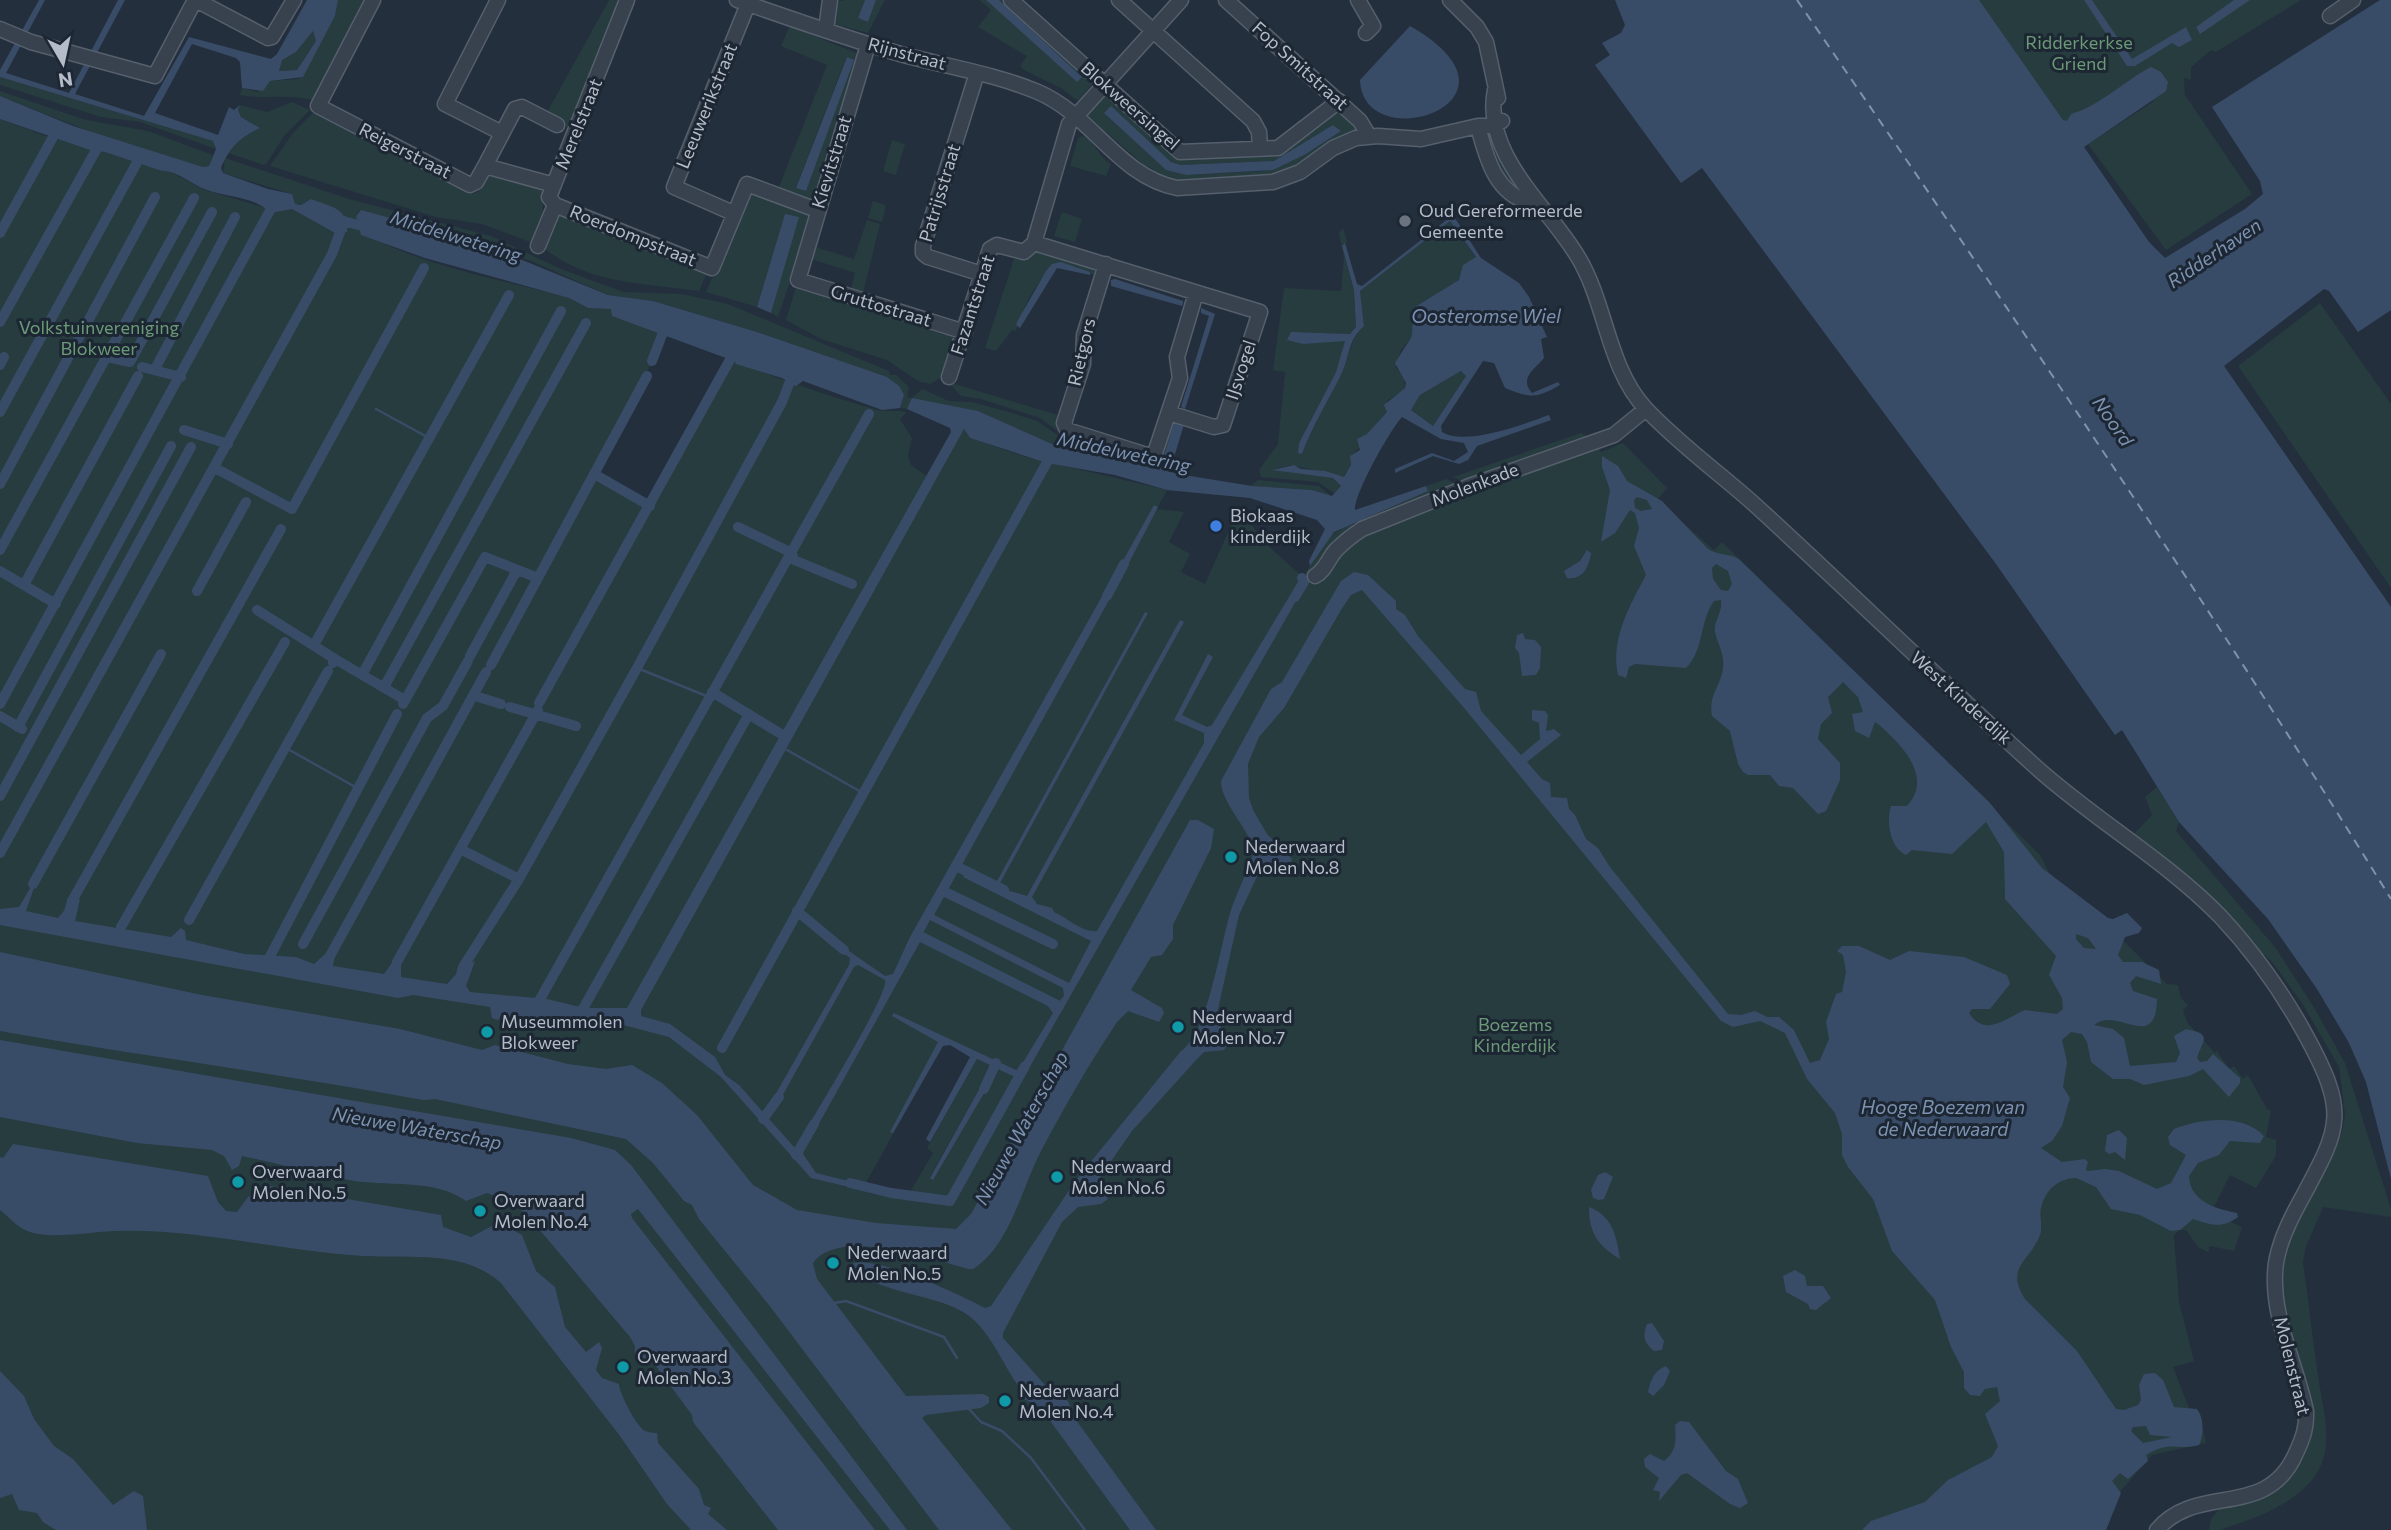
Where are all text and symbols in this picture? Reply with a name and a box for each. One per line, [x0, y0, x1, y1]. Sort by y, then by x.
street label: Fop Smitstraat [1248, 16, 1353, 114]
north arrow [28, 28, 98, 98]
park label: Ridderkerkse Griend [2025, 31, 2133, 74]
street label: Rijnstraat [866, 32, 949, 74]
street label: Leeuwerikstraat [671, 40, 741, 172]
street label: Blokweersingel [1077, 56, 1184, 154]
text: N [57, 68, 75, 93]
street label: Merelstraat [550, 75, 606, 172]
street label: Kievitstraat [806, 113, 856, 211]
street label: Reigerstraat [356, 118, 455, 183]
street label: Patrijsstraat [914, 141, 964, 244]
place label: Oud Gereformeerde Gemeente [1419, 199, 1583, 242]
street label: Roerdompstraat [567, 200, 700, 270]
water label: Middelwetering [388, 205, 525, 267]
marker: Oud Gereformeerde Gemeente [1397, 213, 1413, 229]
water label: Ridderhaven [2162, 213, 2265, 292]
street label: Fazantstraat [945, 252, 999, 358]
street label: Gruttostraat [828, 279, 934, 331]
water label: Oosteromse Wiel [1411, 304, 1562, 327]
park label: Volkstuinvereniging Blokweer [19, 316, 180, 359]
street label: Rietgors [1063, 316, 1099, 388]
street label: IJsvogel [1220, 337, 1260, 402]
water label: Noord [2088, 391, 2139, 451]
water label: Middelwetering [1055, 426, 1194, 477]
street label: Molenkade [1428, 457, 1521, 511]
place label: Biokaas kinderdijk [1230, 504, 1311, 547]
marker: Biokaas kinderdijk [1208, 518, 1224, 534]
street label: West Kinderdijk [1906, 646, 2017, 749]
place label: Nederwaard Molen No.8 [1245, 835, 1345, 878]
marker: Nederwaard Molen No.8 [1223, 849, 1239, 865]
place label: Nederwaard Molen No.7 [1192, 1005, 1292, 1048]
place label: Museummolen Blokweer [501, 1010, 623, 1053]
park label: Boezems Kinderdijk [1473, 1013, 1557, 1056]
marker: Nederwaard Molen No.7 [1170, 1019, 1186, 1035]
marker: Museummolen Blokweer [479, 1024, 495, 1040]
water label: Nieuwe Waterschap [969, 1047, 1072, 1209]
water label: Hooge Boezem van de Nederwaard [1861, 1095, 2025, 1140]
water label: Nieuwe Waterschap [330, 1101, 504, 1154]
place label: Nederwaard Molen No.6 [1071, 1155, 1171, 1198]
place label: Overwaard Molen No.5 [252, 1160, 346, 1203]
marker: Nederwaard Molen No.6 [1049, 1169, 1065, 1185]
marker: Overwaard Molen No.5 [230, 1174, 246, 1190]
place label: Overwaard Molen No.4 [494, 1189, 589, 1232]
marker: Overwaard Molen No.4 [472, 1203, 488, 1219]
place label: Nederwaard Molen No.5 [847, 1241, 947, 1284]
marker: Nederwaard Molen No.5 [825, 1255, 841, 1271]
street label: Molenstraat [2270, 1314, 2316, 1417]
place label: Overwaard Molen No.3 [637, 1345, 731, 1388]
marker: Overwaard Molen No.3 [615, 1359, 631, 1375]
place label: Nederwaard Molen No.4 [1019, 1379, 1119, 1422]
marker: Nederwaard Molen No.4 [997, 1393, 1013, 1409]

